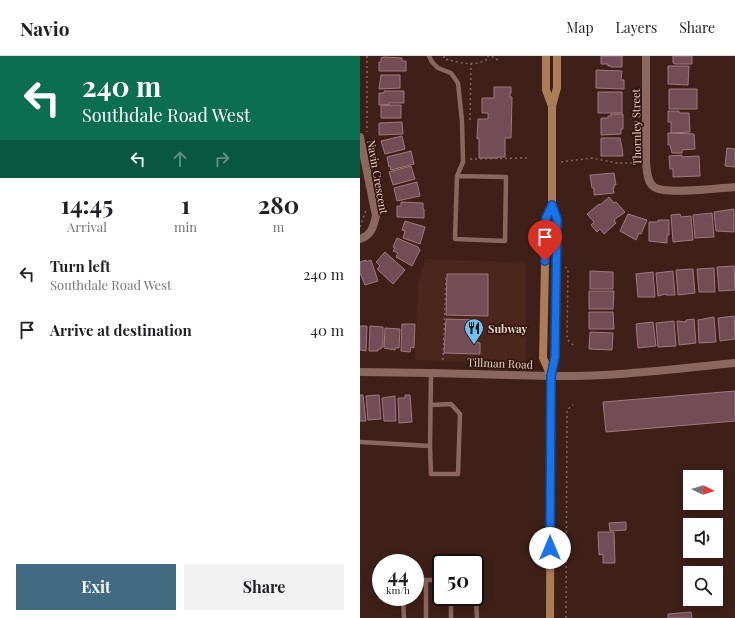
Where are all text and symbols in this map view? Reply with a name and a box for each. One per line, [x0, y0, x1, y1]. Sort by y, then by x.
text: Navio [20, 15, 69, 41]
text: Map [566, 18, 594, 37]
text: Layers [616, 18, 657, 37]
text: Share [679, 18, 715, 37]
text: 240 m [82, 67, 161, 104]
icon: left [16, 72, 68, 124]
street label: Thornley Street [628, 88, 644, 166]
text: Southdale Road West [82, 103, 250, 127]
street label: Navin Crescent [364, 139, 392, 215]
icon: left [127, 148, 149, 170]
icon: ahead [169, 148, 191, 170]
icon: right [211, 148, 233, 170]
text: 14:45 [61, 188, 113, 220]
text: 1 [181, 188, 190, 220]
text: 280 [258, 188, 299, 220]
text: Arrival [67, 218, 107, 235]
text: min [174, 218, 197, 235]
text: m [273, 218, 284, 235]
pin [528, 220, 562, 261]
icon: arrive [534, 226, 556, 248]
text: Turn left [50, 256, 111, 276]
icon: left [16, 263, 38, 285]
text: 240 m [303, 264, 344, 284]
text: Southdale Road West [50, 276, 172, 293]
restaurant icon: Subway [463, 317, 485, 345]
icon: arrive [16, 319, 38, 341]
text: Arrive at destination [50, 320, 192, 340]
text: 40 m [311, 320, 344, 340]
place label: Subway [488, 321, 528, 336]
street label: Tillman Road [467, 354, 534, 372]
north arrow [683, 470, 723, 510]
map controls [683, 470, 723, 606]
button: sound [683, 518, 723, 558]
position arrow [529, 527, 571, 569]
speed limit sign: 50 [432, 554, 484, 606]
text: 44 [387, 561, 409, 588]
button: Exit [16, 564, 176, 610]
button: Share [184, 564, 344, 610]
button: search [683, 566, 723, 606]
text: km/h [386, 583, 410, 597]

